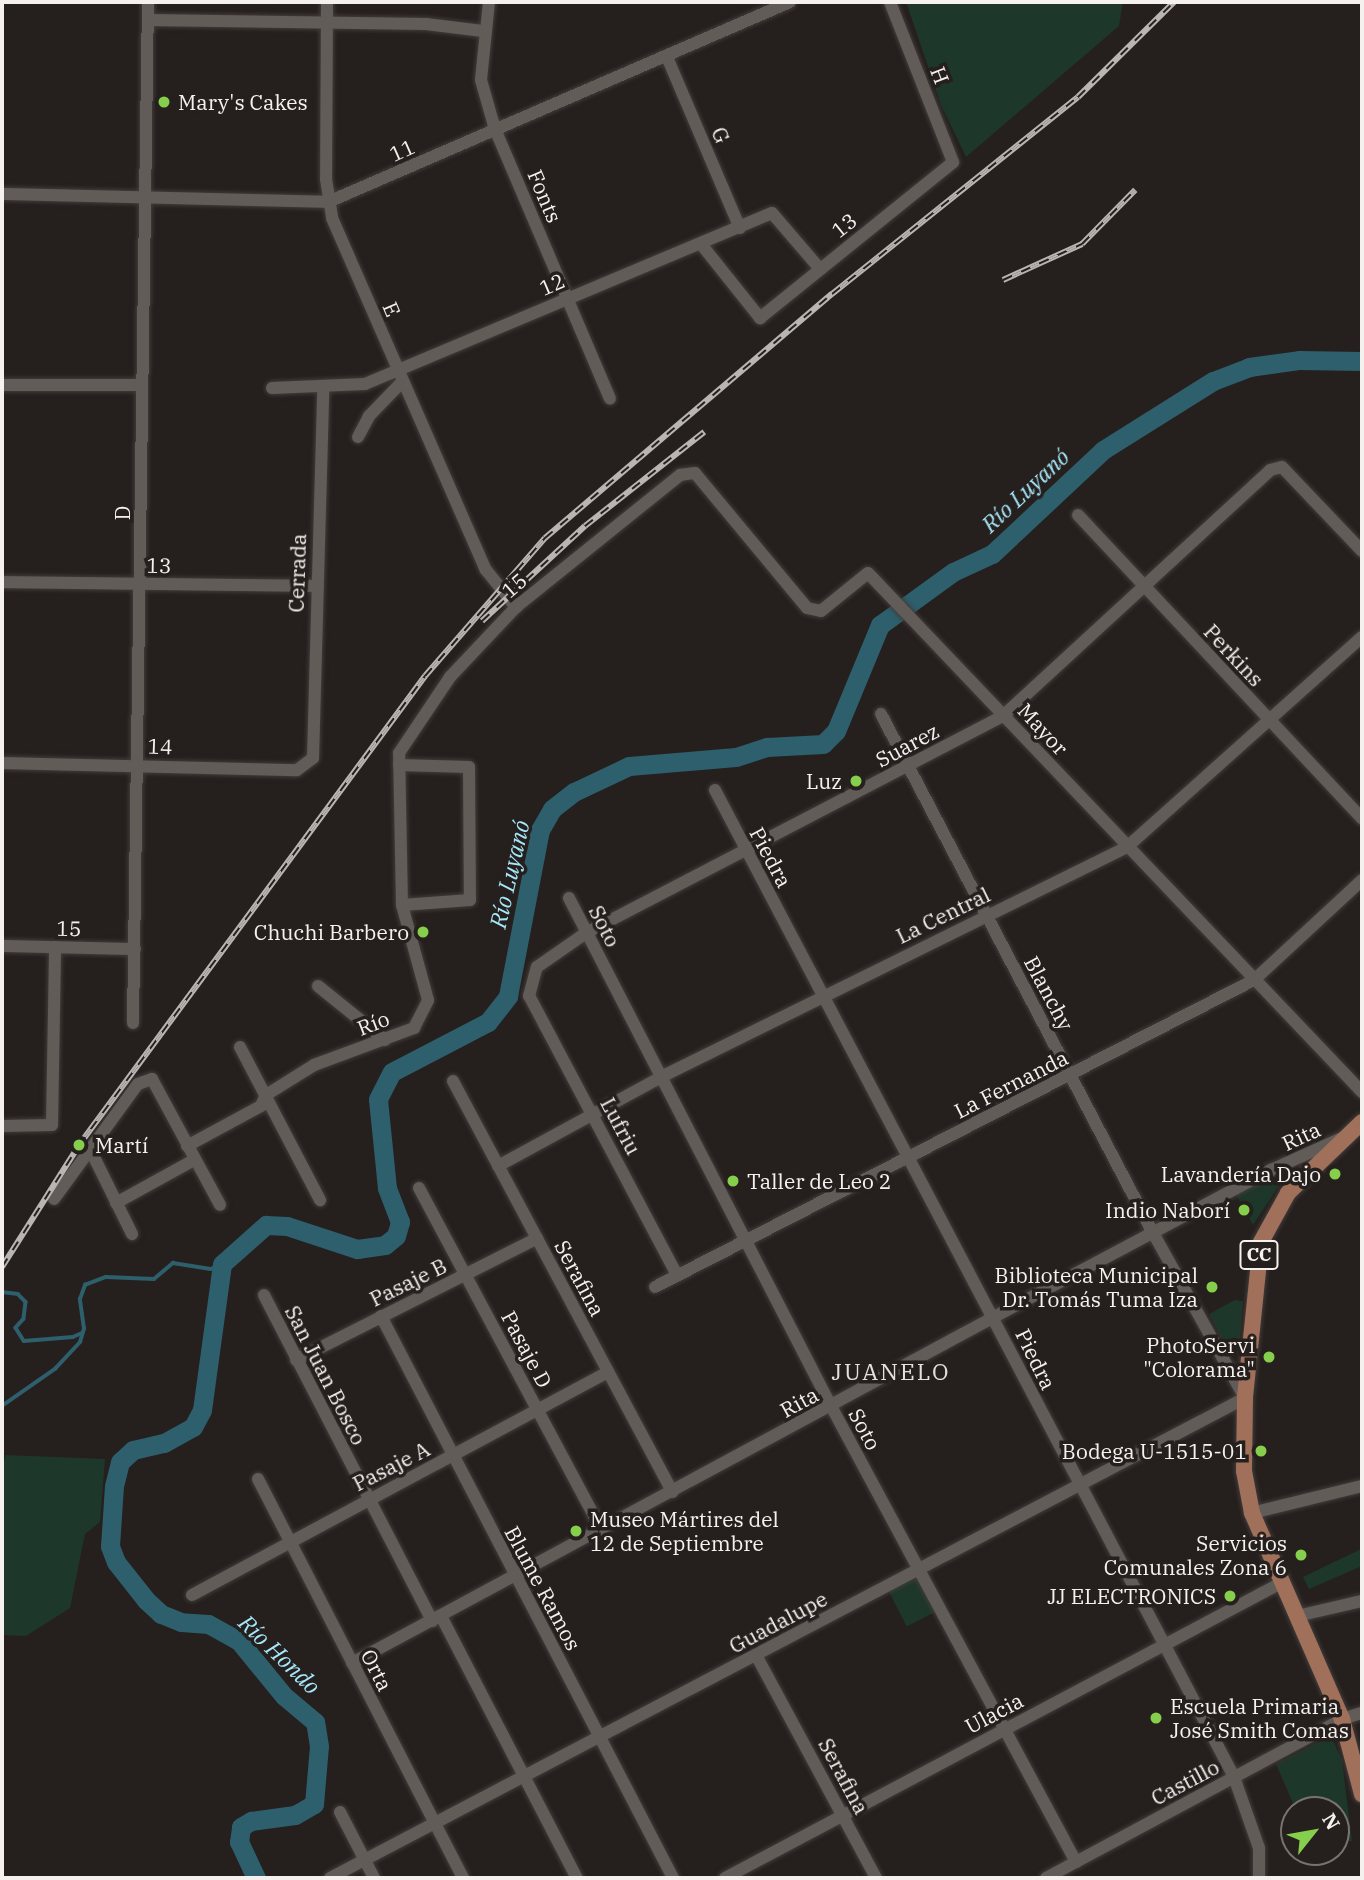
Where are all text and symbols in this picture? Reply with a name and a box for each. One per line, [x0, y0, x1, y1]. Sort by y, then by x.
street label: H [925, 63, 955, 87]
place label: Mary's Cakes [178, 89, 308, 115]
marker: Mary's Cakes [156, 94, 172, 110]
street label: G [706, 123, 736, 147]
street label: 11 [385, 133, 419, 167]
street label: Fonts [523, 166, 567, 226]
street label: 13 [826, 207, 862, 243]
street label: 12 [535, 267, 569, 301]
street label: E [378, 298, 406, 320]
water label: Río Luyanó [975, 442, 1075, 538]
street label: D [109, 506, 135, 520]
street label: Cerrada [283, 533, 311, 613]
street label: 13 [146, 552, 172, 578]
street label: 15 [496, 567, 532, 603]
street label: Perkins [1199, 619, 1269, 691]
street label: Mayor [1013, 698, 1073, 760]
street label: Suarez [871, 718, 943, 772]
street label: 14 [147, 733, 173, 759]
place label: Luz [806, 768, 842, 794]
marker: Luz [848, 773, 864, 789]
water label: Río Luyanó [483, 817, 535, 931]
street label: Piedra [745, 823, 797, 891]
street label: La Central [892, 881, 994, 949]
street label: Soto [584, 901, 626, 951]
street label: 15 [56, 915, 82, 941]
place label: Chuchi Barbero [254, 919, 409, 945]
marker: Chuchi Barbero [415, 924, 431, 940]
street label: Blanchy [1019, 952, 1079, 1034]
street label: Río [353, 1005, 393, 1041]
street label: La Fernanda [950, 1045, 1072, 1123]
street label: Lufriu [595, 1093, 647, 1159]
street label: Rita [1278, 1116, 1324, 1156]
place label: Martí [95, 1132, 148, 1158]
marker: Martí [69, 1135, 89, 1155]
place label: Lavandería Dajo [1161, 1161, 1321, 1187]
marker: Lavandería Dajo [1327, 1166, 1343, 1182]
place label: Taller de Leo 2 [747, 1168, 891, 1194]
marker: Taller de Leo 2 [725, 1173, 741, 1189]
place label: Indio Naborí [1105, 1197, 1230, 1223]
marker: Indio Naborí [1236, 1202, 1252, 1218]
street label: Serafina [550, 1236, 610, 1320]
road number: CC [1238, 1240, 1280, 1270]
street label: Pasaje B [365, 1253, 451, 1311]
place label: Biblioteca Municipal Dr. Tomás Tuma Iza [995, 1262, 1198, 1312]
marker: Biblioteca Municipal Dr. Tomás Tuma Iza [1204, 1279, 1220, 1295]
street label: San Juan Bosco [280, 1301, 372, 1449]
street label: Pasaje D [496, 1306, 558, 1392]
street label: Piedra [1010, 1324, 1062, 1394]
place label: PhotoServi "Colorama" [1143, 1332, 1255, 1382]
marker: PhotoServi "Colorama" [1261, 1349, 1277, 1365]
district label: JUANELO [832, 1357, 950, 1385]
street label: Rita [776, 1381, 822, 1423]
street label: Soto [844, 1404, 886, 1454]
street label: Pasaje A [348, 1436, 434, 1496]
place label: Bodega U-1515-01 [1062, 1438, 1247, 1464]
marker: Bodega U-1515-01 [1253, 1443, 1269, 1459]
place label: Museo Mártires del 12 de Septiembre [590, 1506, 779, 1556]
street label: Blume Ramos [500, 1522, 586, 1654]
marker: Museo Mártires del 12 de Septiembre [568, 1523, 584, 1539]
place label: Servicios Comunales Zona 6 [1104, 1530, 1287, 1580]
marker: Servicios Comunales Zona 6 [1293, 1547, 1309, 1563]
place label: JJ ELECTRONICS [1047, 1583, 1216, 1609]
street label: Guadalupe [725, 1586, 831, 1658]
marker: JJ ELECTRONICS [1222, 1588, 1238, 1604]
water label: Río Hondo [234, 1608, 326, 1700]
street label: Orta [356, 1645, 398, 1695]
street label: Ulacia [961, 1687, 1027, 1739]
place label: Escuela Primaria José Smith Comas [1170, 1693, 1349, 1743]
marker: Escuela Primaria José Smith Comas [1148, 1710, 1164, 1726]
street label: Serafina [814, 1734, 874, 1818]
street label: Castillo [1147, 1754, 1223, 1810]
north arrow [1280, 1796, 1350, 1866]
text: N [1317, 1809, 1345, 1834]

